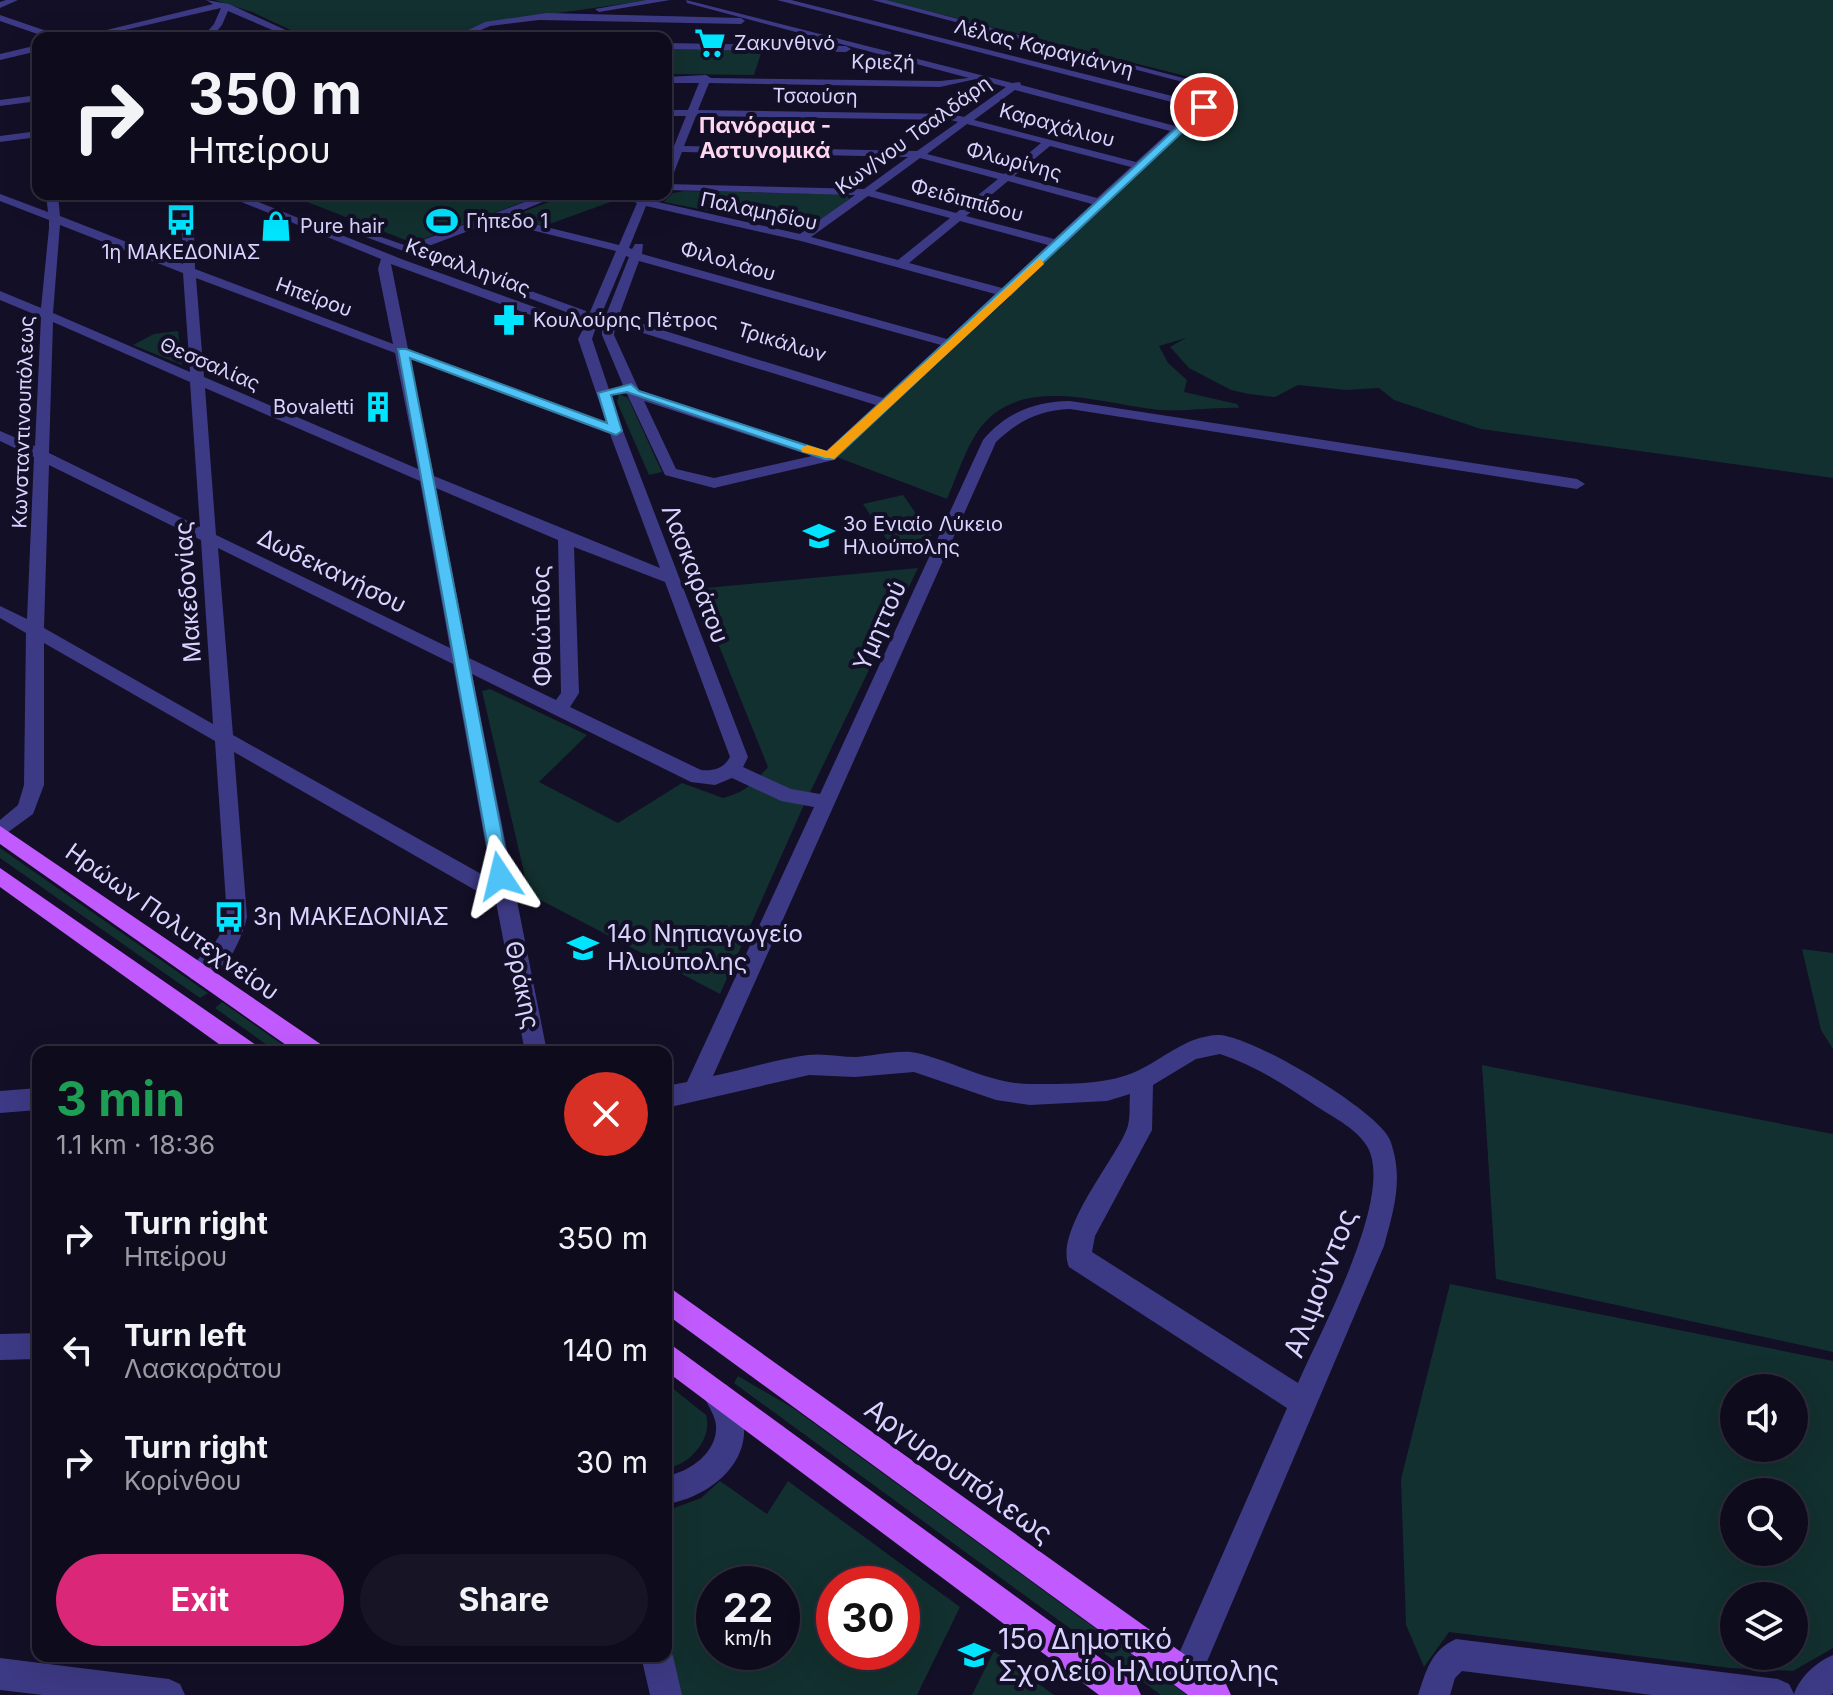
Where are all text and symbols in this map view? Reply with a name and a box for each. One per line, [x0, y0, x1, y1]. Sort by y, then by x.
street label: Λέλας Καραγιάννη [952, 14, 1136, 82]
supermarket icon: Ζακυνθινό [693, 26, 727, 60]
place label: Ζακυνθινό [734, 31, 835, 55]
street label: Κριεζή [851, 49, 915, 75]
text: 350 m [188, 60, 362, 128]
icon: right [56, 64, 160, 168]
street label: Κων/νου Τσαλδάρη [831, 71, 995, 199]
pin [1170, 73, 1238, 141]
street label: Τσαούση [772, 83, 858, 109]
icon: arrive [1182, 85, 1226, 129]
street label: Καραχάλιου [997, 98, 1117, 152]
district label: Πανόραμα - Αστυνομικά [699, 112, 831, 163]
text: Ηπείρου [188, 128, 331, 172]
street label: Φλωρίνης [963, 137, 1065, 185]
street label: Φειδιππίδου [908, 173, 1026, 227]
street label: Παλαμηδίου [698, 187, 820, 235]
bus stop icon: 1η ΜΑΚΕΔΟΝΙΑΣ [164, 203, 198, 237]
sports icon: Γήπεδο 1 [425, 204, 459, 238]
shop icon: Pure hair [259, 209, 293, 243]
place label: Γήπεδο 1 [466, 209, 548, 233]
place label: Pure hair [300, 214, 385, 238]
street label: Κεφαλληνίας [402, 233, 534, 301]
street label: Φιλολάου [678, 236, 778, 286]
place label: 1η ΜΑΚΕΔΟΝΙΑΣ [101, 240, 261, 264]
street label: Ηπείρου [273, 272, 355, 322]
pharmacy icon: Κουλούρης Πέτρος [492, 303, 526, 337]
place label: Κουλούρης Πέτρος [533, 308, 718, 332]
street label: Κωνσταντινουπόλεως [7, 315, 39, 529]
street label: Τρικάλων [735, 317, 830, 367]
street label: Θεσσαλίας [156, 332, 264, 396]
building icon: Bovaletti [361, 390, 395, 424]
place label: Bovaletti [273, 395, 354, 419]
street label: Λασκαράτου [656, 500, 735, 647]
place label: 3ο Ενιαίο Λύκειο Ηλιούπολης [843, 512, 1003, 559]
school or university icon: 3ο Ενιαίο Λύκειο Ηλιούπολης [802, 519, 836, 553]
street label: Μακεδονίας [168, 521, 207, 664]
street label: Δωδεκανήσου [253, 522, 411, 619]
street label: Φθιώτιδος [526, 565, 557, 687]
street label: Υμηττού [847, 576, 912, 675]
position arrow [458, 834, 542, 918]
street label: Ηρώων Πολυτεχνείου [60, 837, 285, 1006]
bus stop icon: 3η ΜΑΚΕΔΟΝΙΑΣ [212, 900, 246, 934]
place label: 3η ΜΑΚΕΔΟΝΙΑΣ [253, 902, 449, 931]
place label: 14ο Νηπιαγωγείο Ηλιούπολης [607, 919, 803, 976]
school or university icon: 14ο Νηπιαγωγείο Ηλιούπολης [566, 931, 600, 965]
street label: Θράκης [499, 938, 546, 1032]
text: 3 min [56, 1069, 185, 1128]
button: close [564, 1072, 648, 1156]
text: 1.1 km · 18:36 [56, 1129, 215, 1160]
street label: Αλιμούντος [1276, 1204, 1364, 1362]
text: Turn right [124, 1205, 268, 1241]
icon: right [56, 1216, 100, 1260]
text: 350 m [558, 1220, 648, 1256]
text: Ηπείρου [124, 1241, 227, 1272]
text: Turn left [124, 1317, 246, 1353]
icon: left [56, 1328, 100, 1372]
text: 140 m [563, 1332, 648, 1368]
text: Λασκαράτου [124, 1353, 282, 1384]
map controls [1720, 1374, 1808, 1670]
button: sound [1720, 1374, 1808, 1462]
street label: Αργυρουπόλεως [858, 1391, 1060, 1551]
text: Turn right [124, 1429, 268, 1465]
icon: right [56, 1440, 100, 1484]
text: 30 m [576, 1444, 648, 1480]
text: Κορίνθου [124, 1465, 241, 1496]
button: search [1720, 1478, 1808, 1566]
button: Exit [56, 1554, 344, 1646]
button: Share [360, 1554, 648, 1646]
speed limit sign: 30 [816, 1566, 920, 1670]
button: layers [1720, 1582, 1808, 1670]
text: 22 [723, 1583, 773, 1632]
place label: 15ο Δημοτικό Σχολείο Ηλιούπολης [998, 1622, 1279, 1688]
text: km/h [724, 1626, 772, 1650]
school or university icon: 15ο Δημοτικό Σχολείο Ηλιούπολης [957, 1638, 991, 1672]

